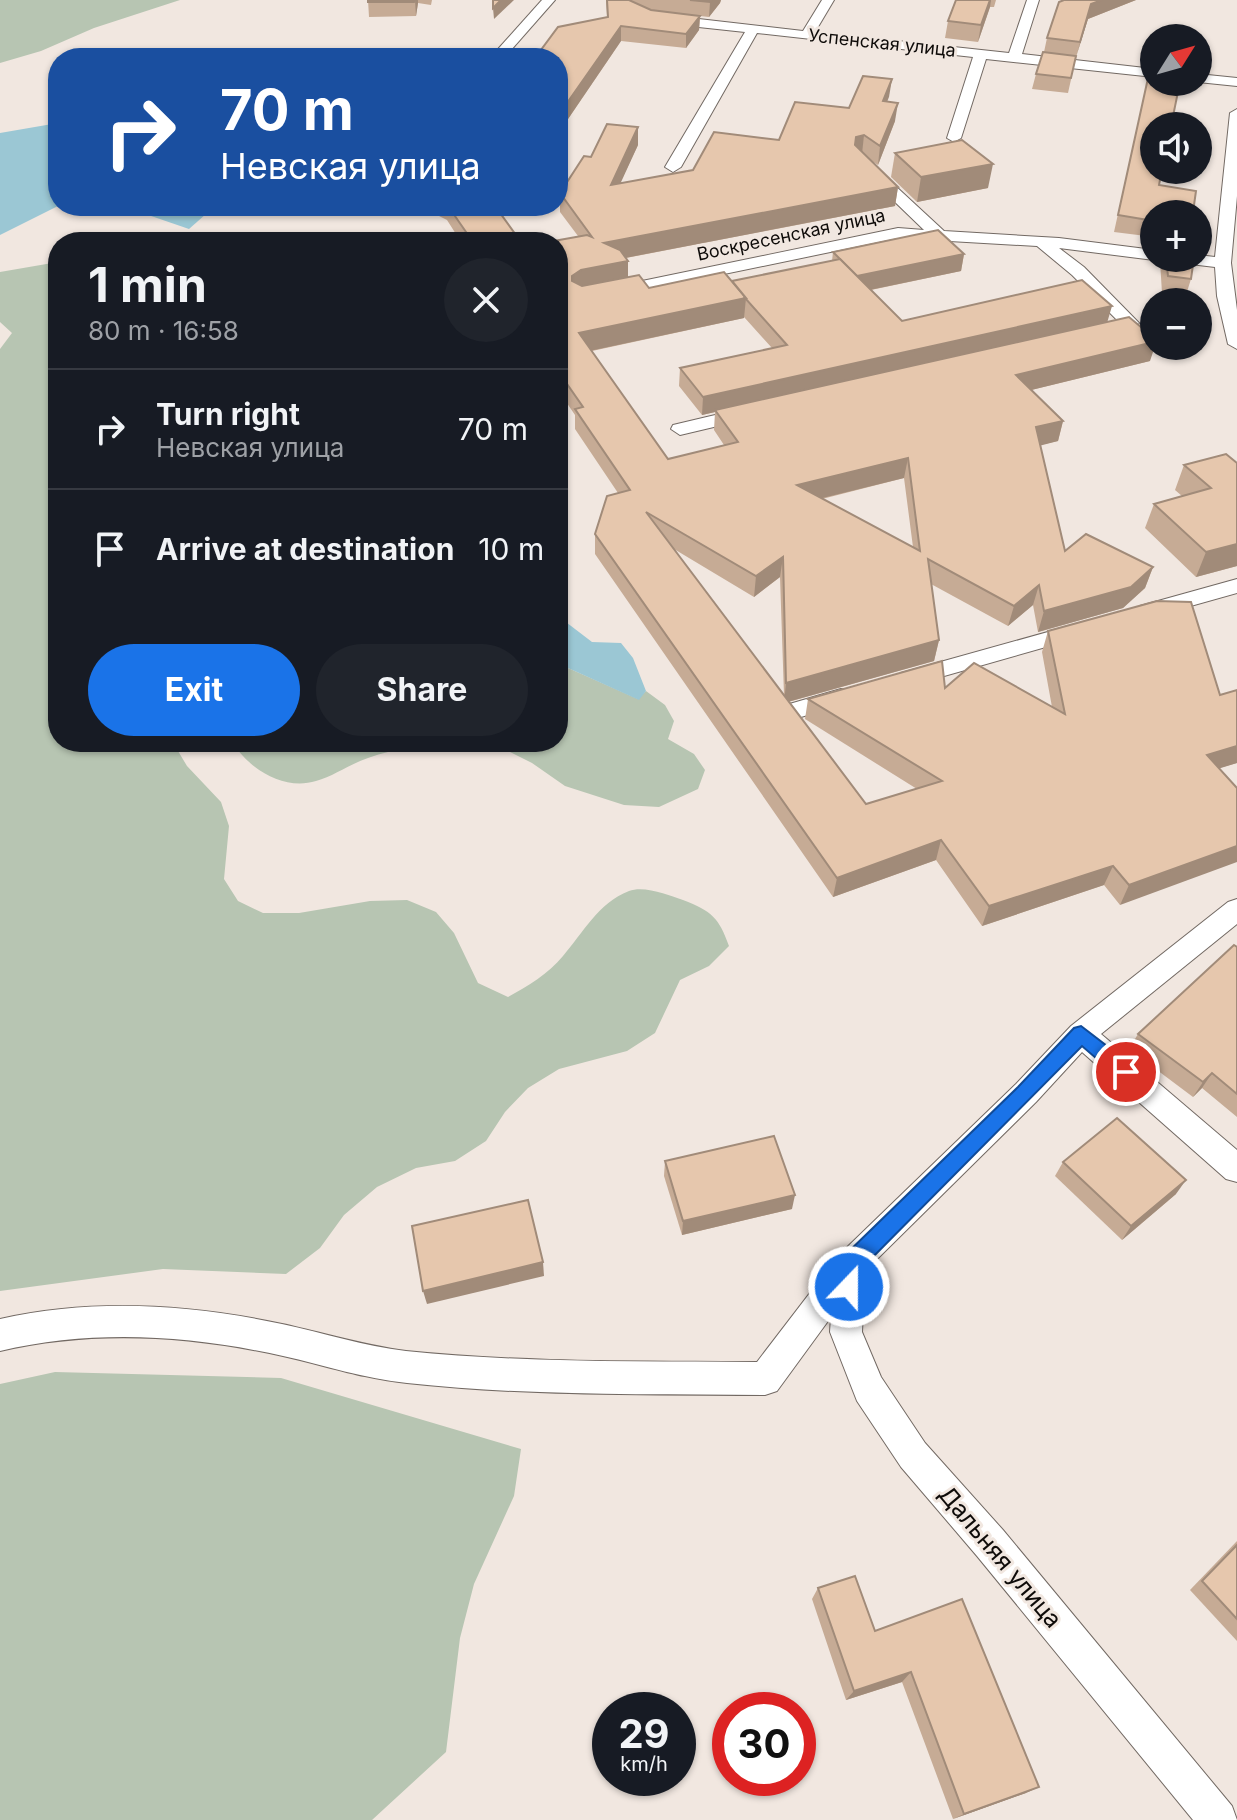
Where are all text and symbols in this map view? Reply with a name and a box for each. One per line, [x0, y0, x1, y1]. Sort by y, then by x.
street label: Успенская улица [807, 24, 957, 61]
north arrow [1140, 24, 1212, 96]
map controls [1140, 24, 1212, 360]
text: 70 m [220, 76, 354, 144]
icon: right [88, 80, 192, 184]
button: sound [1140, 112, 1212, 184]
text: Невская улица [220, 144, 481, 188]
button: + [1140, 200, 1212, 272]
street label: Воскресенская улица [695, 204, 887, 265]
text: 1 min [88, 255, 207, 314]
button: close [444, 258, 528, 342]
button: − [1140, 288, 1212, 360]
text: 80 m · 16:58 [88, 315, 239, 346]
text: Turn right [156, 396, 300, 432]
icon: right [88, 407, 132, 451]
text: 70 m [458, 411, 528, 447]
text: Невская улица [156, 432, 344, 463]
icon: arrive [88, 527, 132, 571]
text: Arrive at destination [156, 531, 454, 567]
text: 10 m [478, 531, 544, 567]
button: Exit [88, 644, 300, 736]
button: Share [316, 644, 528, 736]
pin [1092, 1038, 1160, 1106]
icon: arrive [1104, 1050, 1148, 1094]
position arrow [807, 1245, 891, 1329]
street label: Дальняя улица [933, 1480, 1068, 1633]
speed limit sign: 30 [712, 1692, 816, 1796]
text: 29 [618, 1709, 670, 1758]
text: km/h [620, 1752, 668, 1776]

